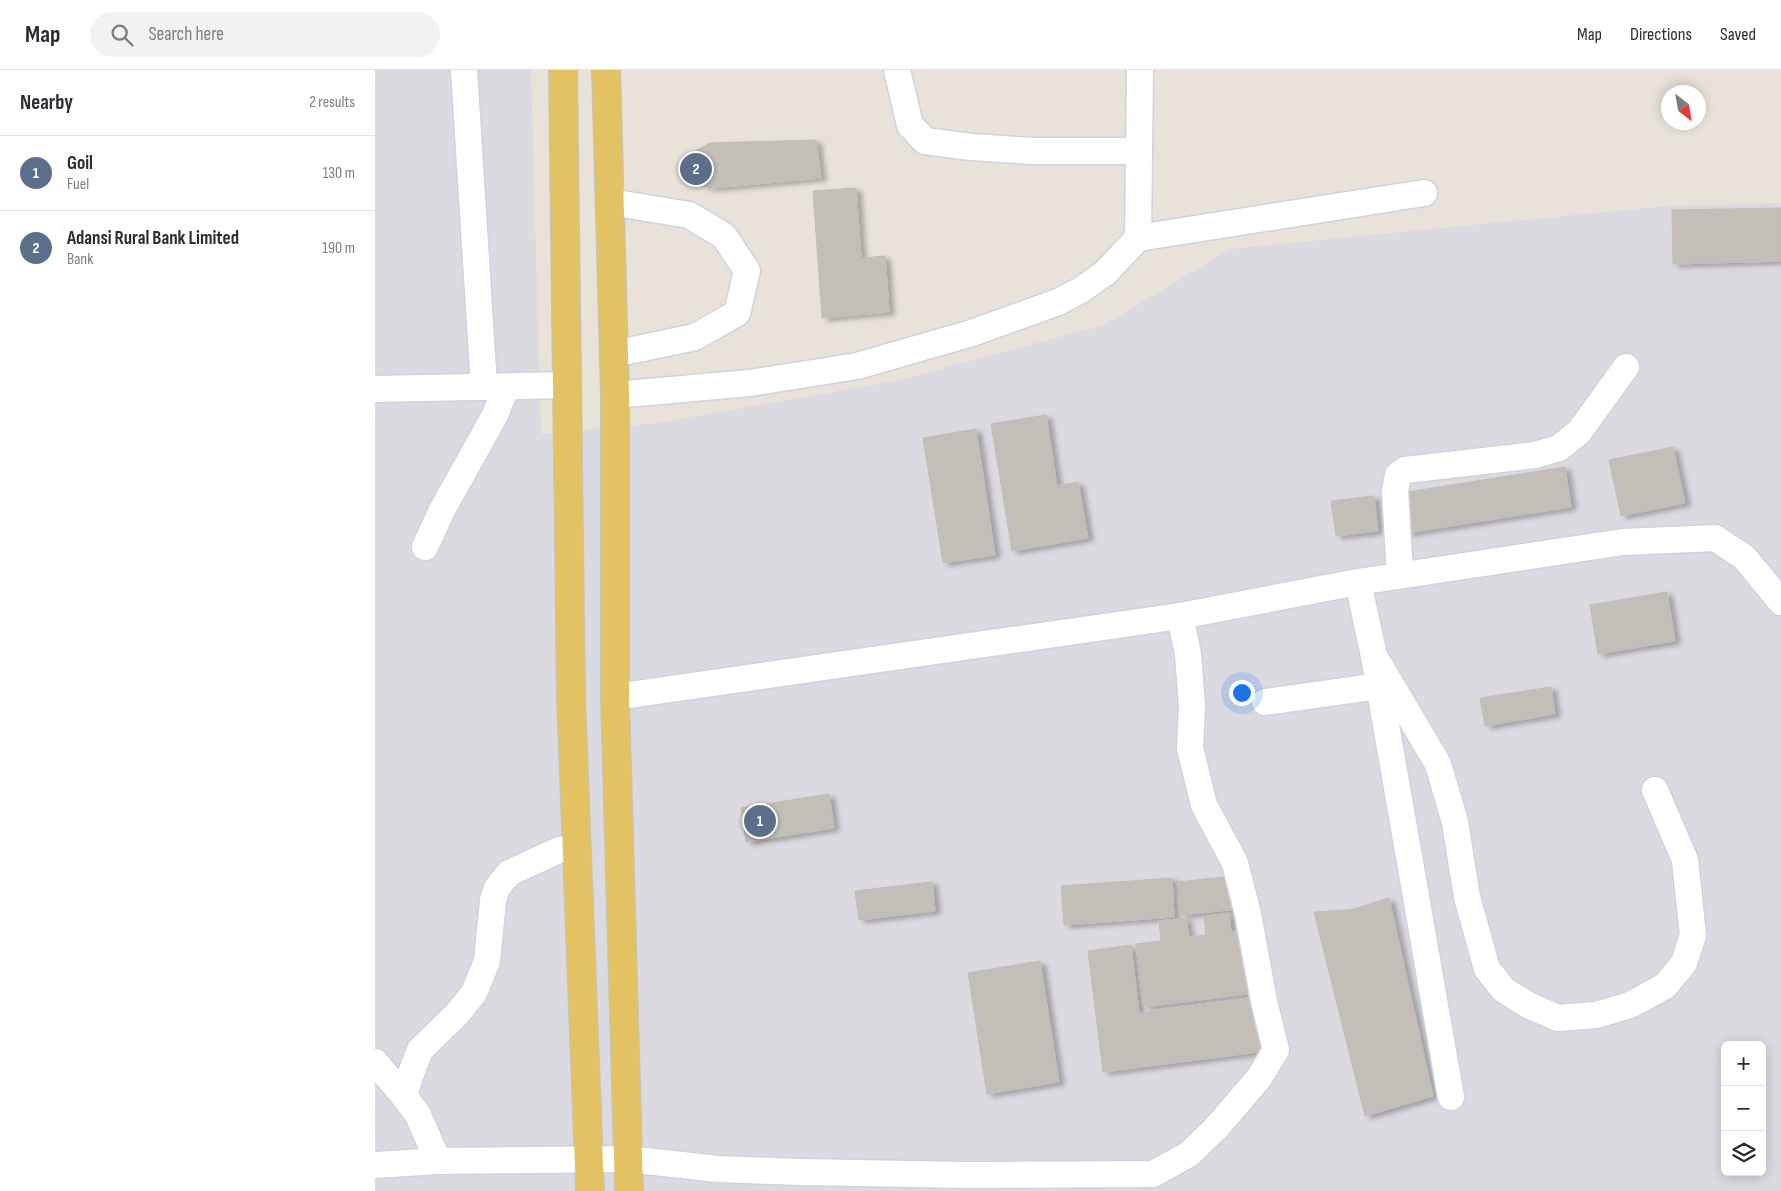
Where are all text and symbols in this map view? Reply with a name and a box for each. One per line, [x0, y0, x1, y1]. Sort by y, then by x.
search box [90, 12, 440, 57]
text: Map [25, 20, 60, 49]
icon: search [108, 21, 136, 49]
text: Search here [148, 23, 224, 46]
text: Map [1577, 24, 1602, 45]
text: Directions [1630, 24, 1692, 45]
text: Saved [1720, 24, 1756, 45]
north arrow [1661, 85, 1706, 130]
text: Nearby [20, 90, 73, 115]
text: 2 results [309, 93, 355, 112]
pin: 2 [680, 150, 712, 188]
text: Goil [67, 152, 93, 175]
text: 1 [33, 164, 39, 183]
text: 130 m [323, 164, 355, 183]
text: Fuel [67, 175, 89, 194]
text: Adansi Rural Bank Limited [67, 227, 239, 250]
text: 2 [32, 239, 40, 258]
text: 190 m [322, 239, 355, 258]
text: Bank [67, 250, 93, 269]
your location [1229, 680, 1255, 706]
pin: 1 [744, 802, 776, 840]
map controls [1721, 1041, 1766, 1176]
button: + [1721, 1041, 1766, 1086]
button: − [1721, 1086, 1766, 1131]
button: layers [1721, 1131, 1766, 1176]

